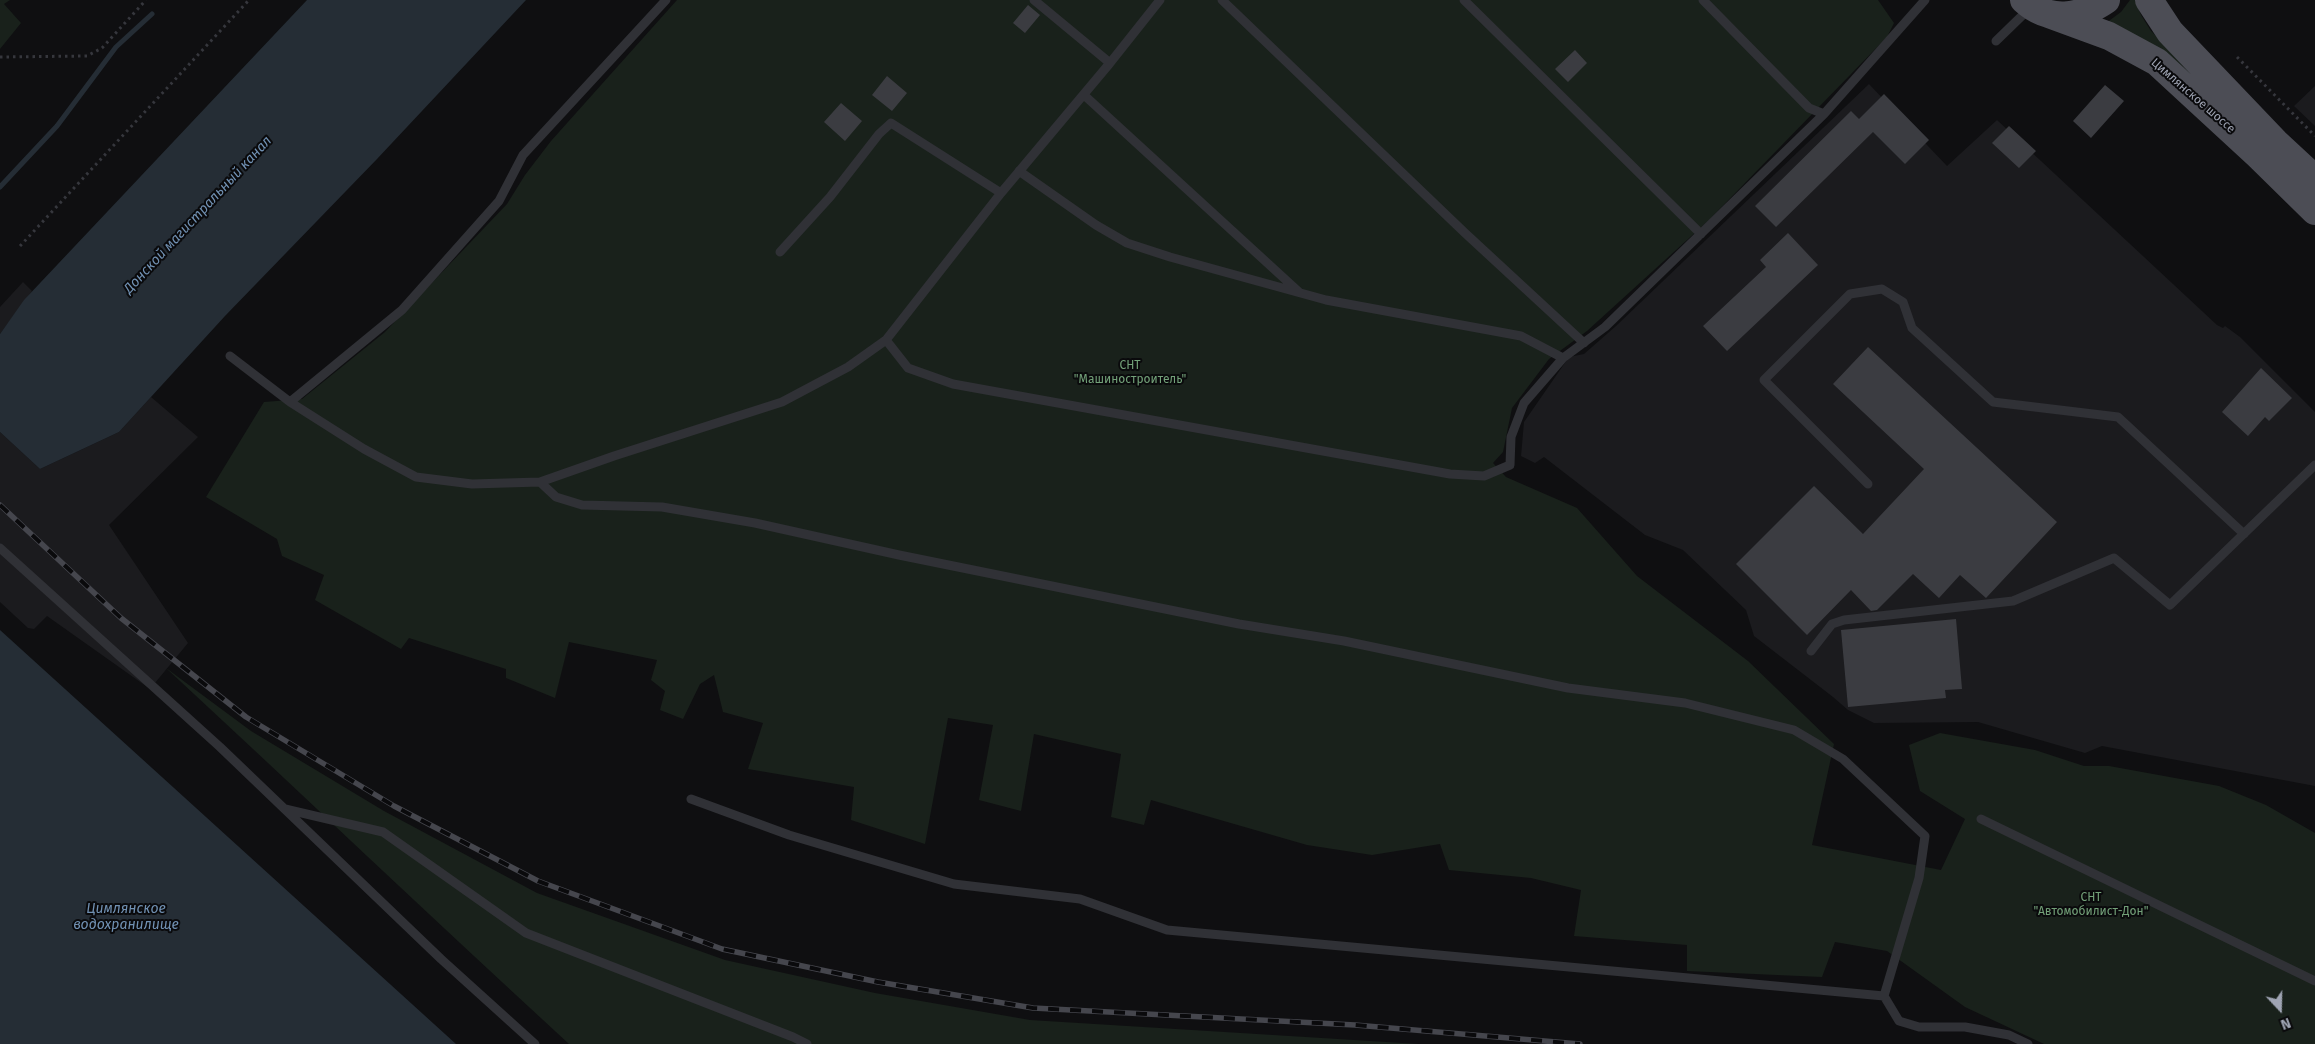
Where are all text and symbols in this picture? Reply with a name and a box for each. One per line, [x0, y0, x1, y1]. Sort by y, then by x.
street label: Цимлянское шоссе [2148, 56, 2238, 136]
water label: Донской магистральный канал [120, 133, 276, 297]
park label: СНТ "Машиностроитель" [1074, 359, 1186, 387]
park label: СНТ "Автомобилист-Дон" [2034, 891, 2148, 919]
water label: Цимлянское водохранилище [73, 901, 179, 934]
north arrow [2255, 984, 2305, 1034]
text: N [2278, 1014, 2293, 1033]

